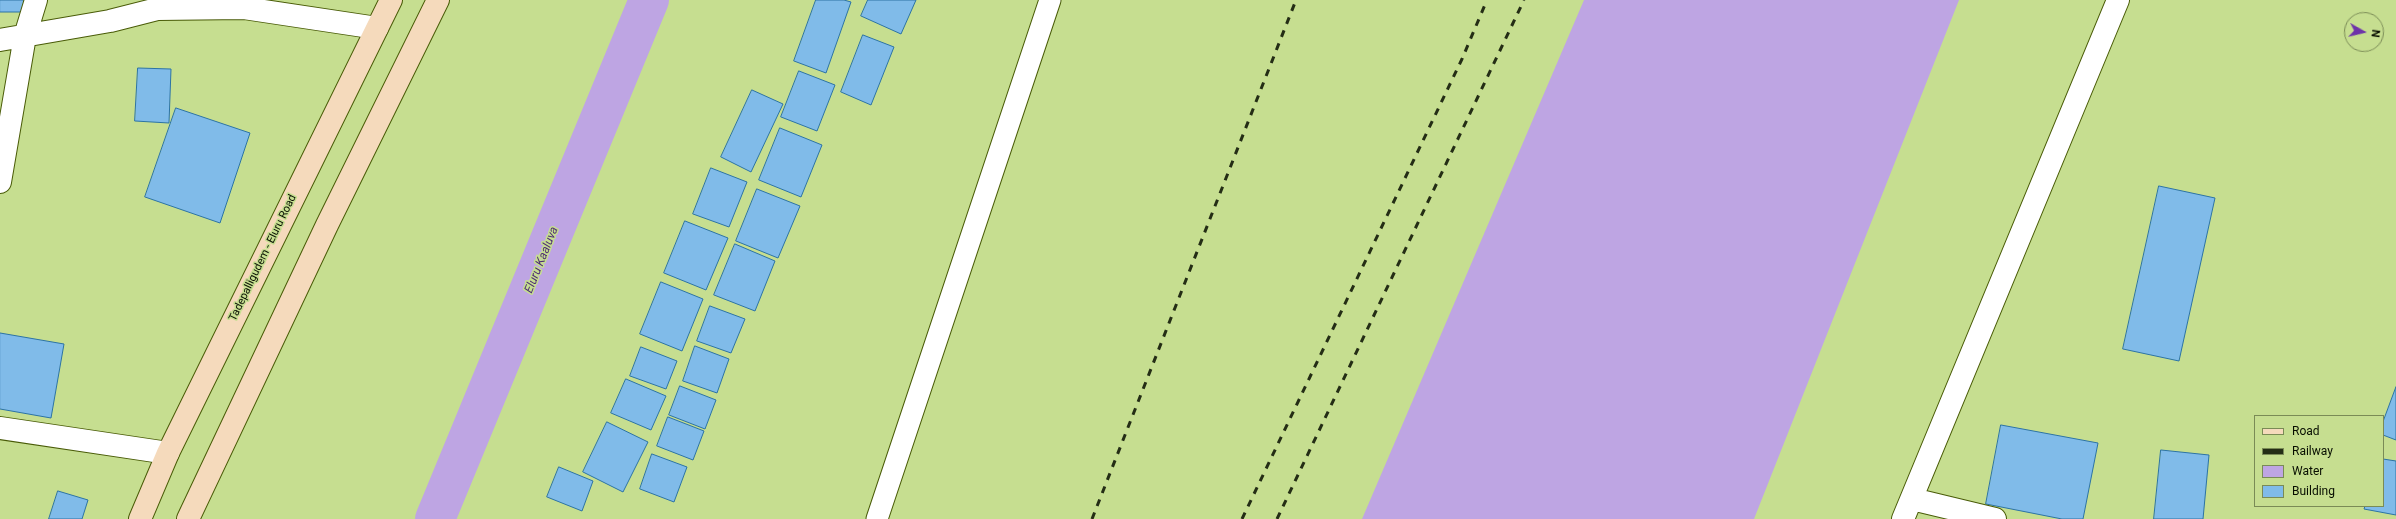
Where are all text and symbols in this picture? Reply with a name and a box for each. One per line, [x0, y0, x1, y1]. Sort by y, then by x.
north arrow [2344, 12, 2384, 52]
text: N [2368, 29, 2382, 38]
street label: Tadepalligudem - Eluru Road [227, 192, 299, 324]
water label: Eluru Kaaluva [522, 225, 562, 295]
legend [2254, 415, 2384, 507]
text: Road [2292, 424, 2320, 438]
text: Railway [2292, 444, 2333, 458]
text: Water [2292, 464, 2323, 478]
text: Building [2292, 484, 2335, 498]

